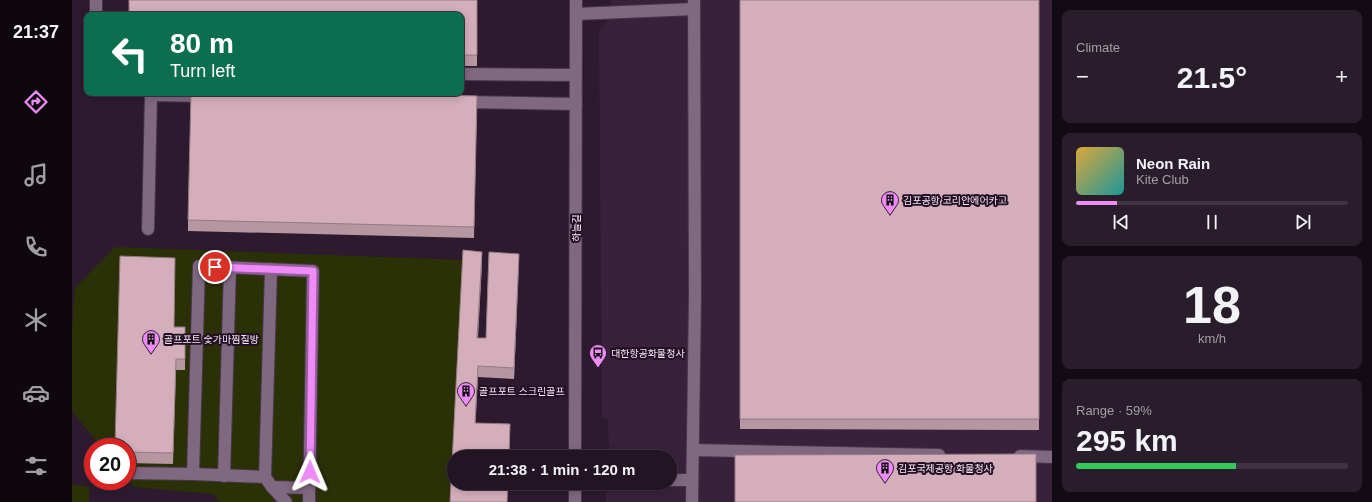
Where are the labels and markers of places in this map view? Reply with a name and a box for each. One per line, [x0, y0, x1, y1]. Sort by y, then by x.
building icon: 김포공항 코리안에어카고 [880, 190, 900, 215]
place label: 김포공항 코리안에어카고 [903, 195, 1007, 206]
pin [198, 250, 232, 284]
building icon: 골프포트 숯가마찜질방 [141, 329, 161, 354]
place label: 골프포트 숯가마찜질방 [164, 334, 259, 345]
bus stop icon: 대한항공화물청사 [588, 343, 608, 368]
place label: 대한항공화물청사 [611, 348, 685, 359]
building icon: 골프포트 스크린골프 [456, 381, 476, 406]
place label: 골프포트 스크린골프 [479, 386, 565, 397]
building icon: 김포국제공항 화물청사 [875, 458, 895, 483]
place label: 김포국제공항 화물청사 [898, 463, 994, 474]

